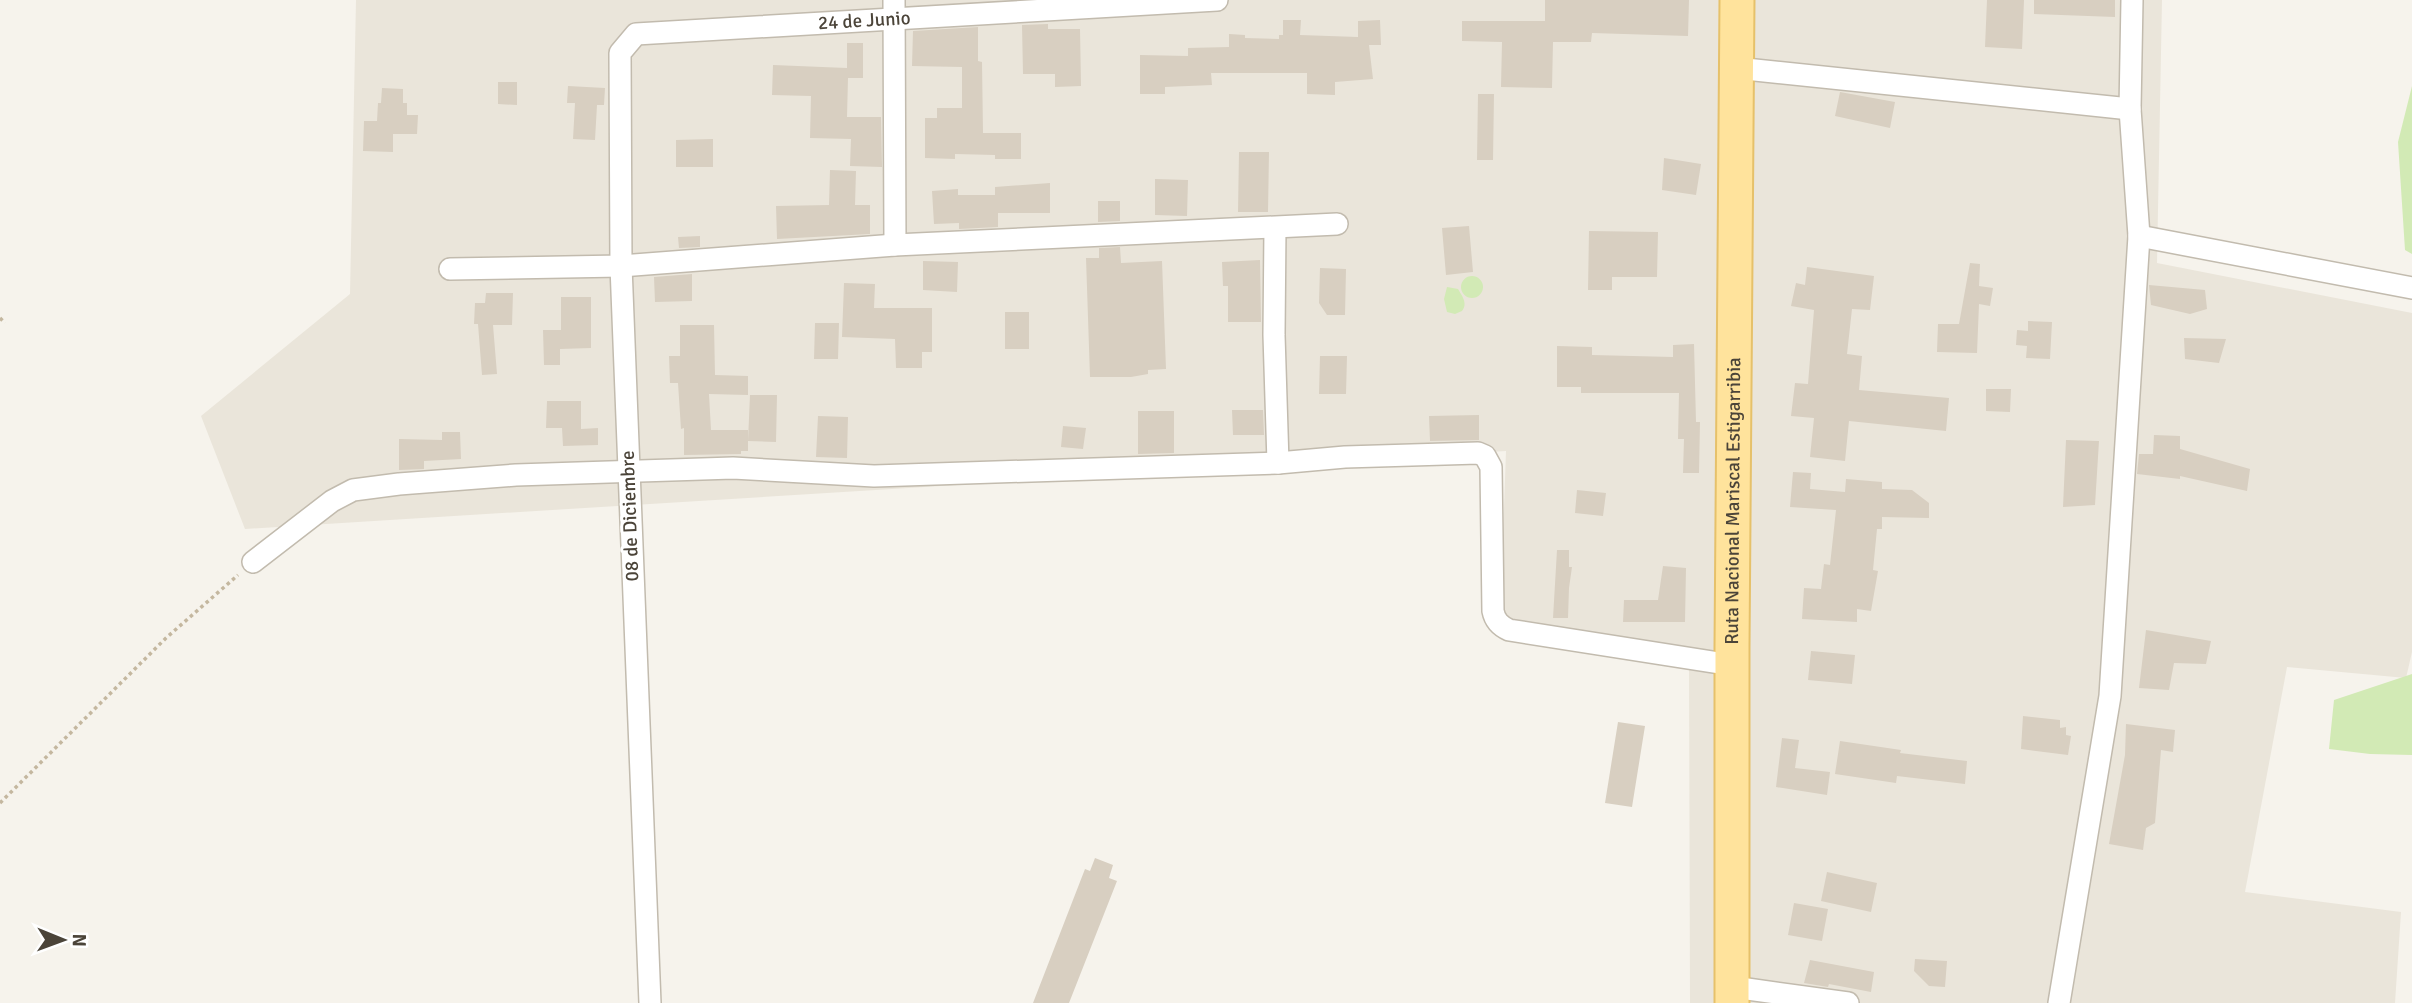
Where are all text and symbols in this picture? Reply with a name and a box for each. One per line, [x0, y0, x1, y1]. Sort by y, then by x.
street label: 24 de Junio [817, 6, 911, 35]
street label: Ruta Nacional Mariscal Estigarribia [1720, 357, 1746, 645]
street label: 08 de Diciembre [616, 450, 644, 582]
north arrow [28, 905, 98, 975]
text: N [67, 933, 91, 947]

